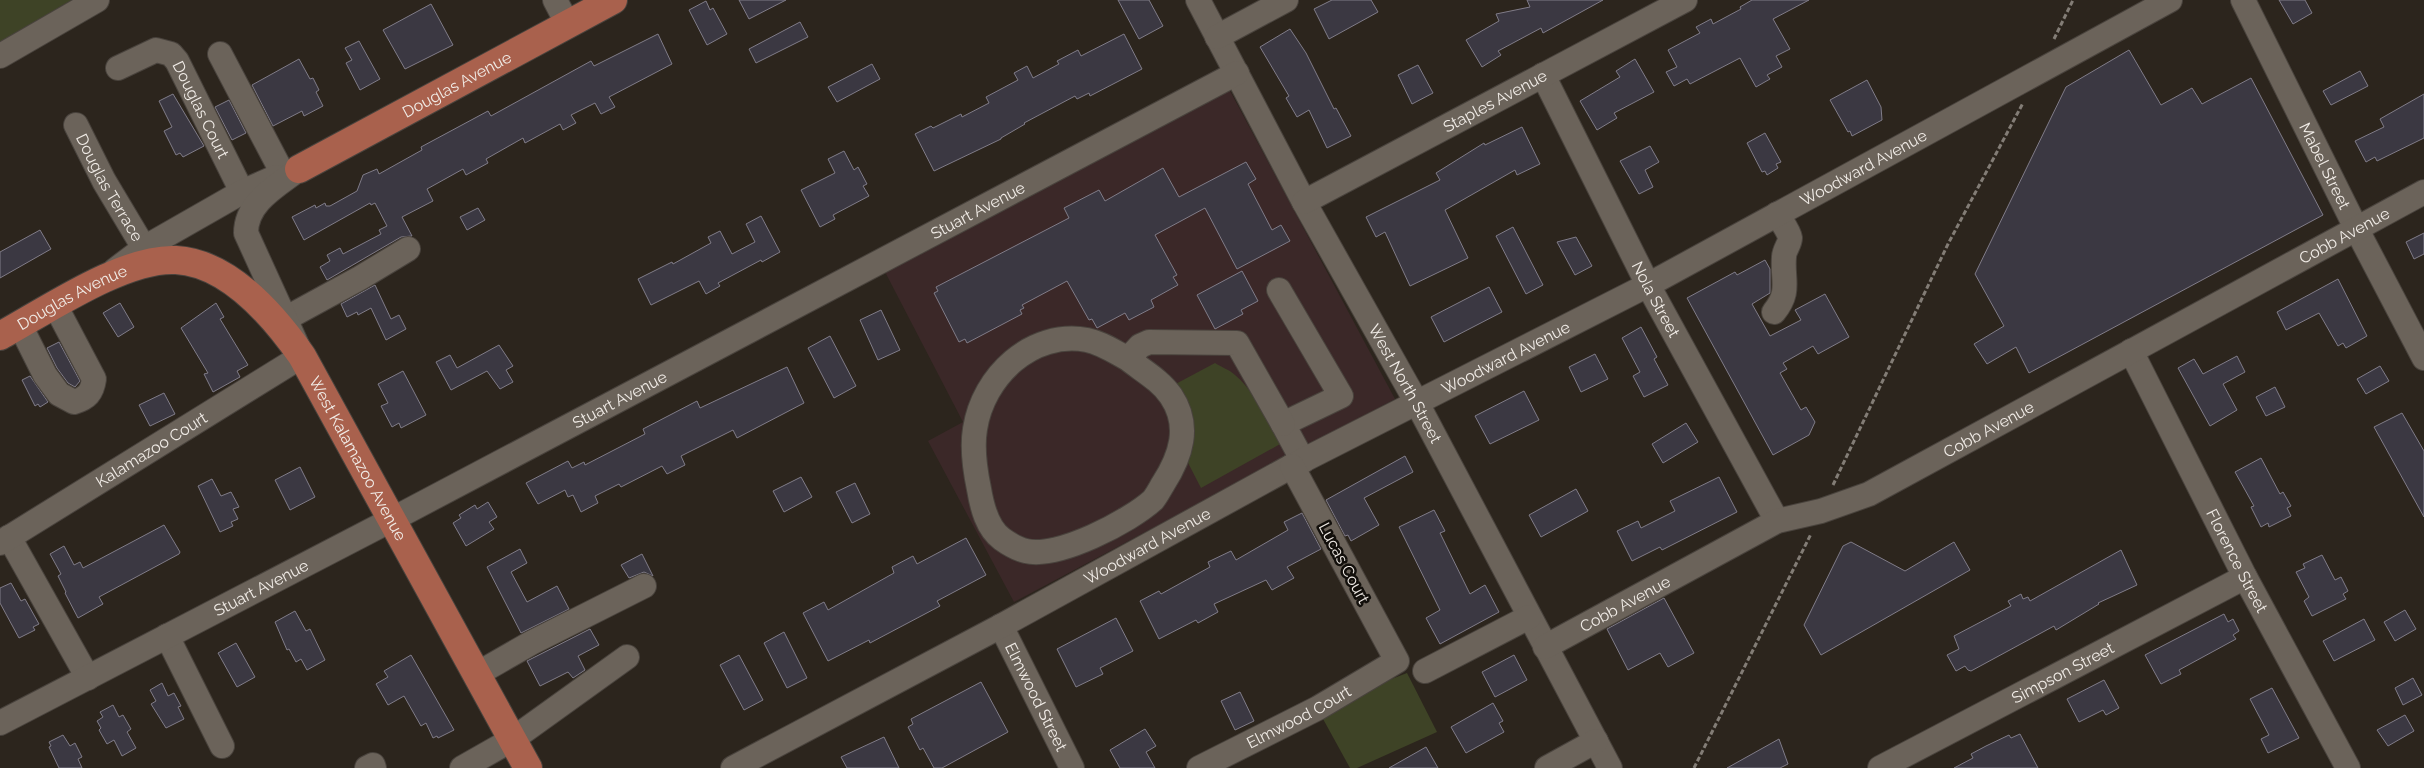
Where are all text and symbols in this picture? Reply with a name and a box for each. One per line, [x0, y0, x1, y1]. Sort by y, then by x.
street label: Douglas Avenue [399, 47, 514, 121]
street label: Douglas Court [169, 58, 234, 162]
street label: Staples Avenue [1440, 66, 1550, 136]
street label: Mabel Street [2296, 119, 2355, 213]
street label: Woodward Avenue [1797, 125, 1930, 210]
street label: Douglas Terrace [72, 130, 147, 245]
street label: Stuart Avenue [927, 177, 1028, 243]
street label: Cobb Avenue [2296, 203, 2393, 268]
street label: Nola Street [1628, 258, 1684, 341]
street label: Douglas Avenue [14, 261, 129, 334]
street label: Woodward Avenue [1438, 317, 1573, 398]
street label: West North Street [1365, 321, 1446, 447]
street label: Stuart Avenue [569, 367, 670, 432]
street label: West Kalamazoo Avenue [305, 373, 411, 544]
street label: Cobb Avenue [1940, 397, 2037, 461]
street label: Kalamazoo Court [92, 407, 211, 491]
street label: Woodward Avenue [1081, 503, 1214, 588]
street label: Florence Street [2203, 506, 2272, 616]
street label: Lucas Court [1315, 519, 1374, 607]
street label: Stuart Avenue [210, 555, 311, 620]
street label: Cobb Avenue [1576, 571, 1673, 636]
street label: Simpson Street [2008, 638, 2118, 707]
street label: Elmwood Street [1001, 639, 1072, 755]
street label: Elmwood Court [1243, 681, 1355, 752]

